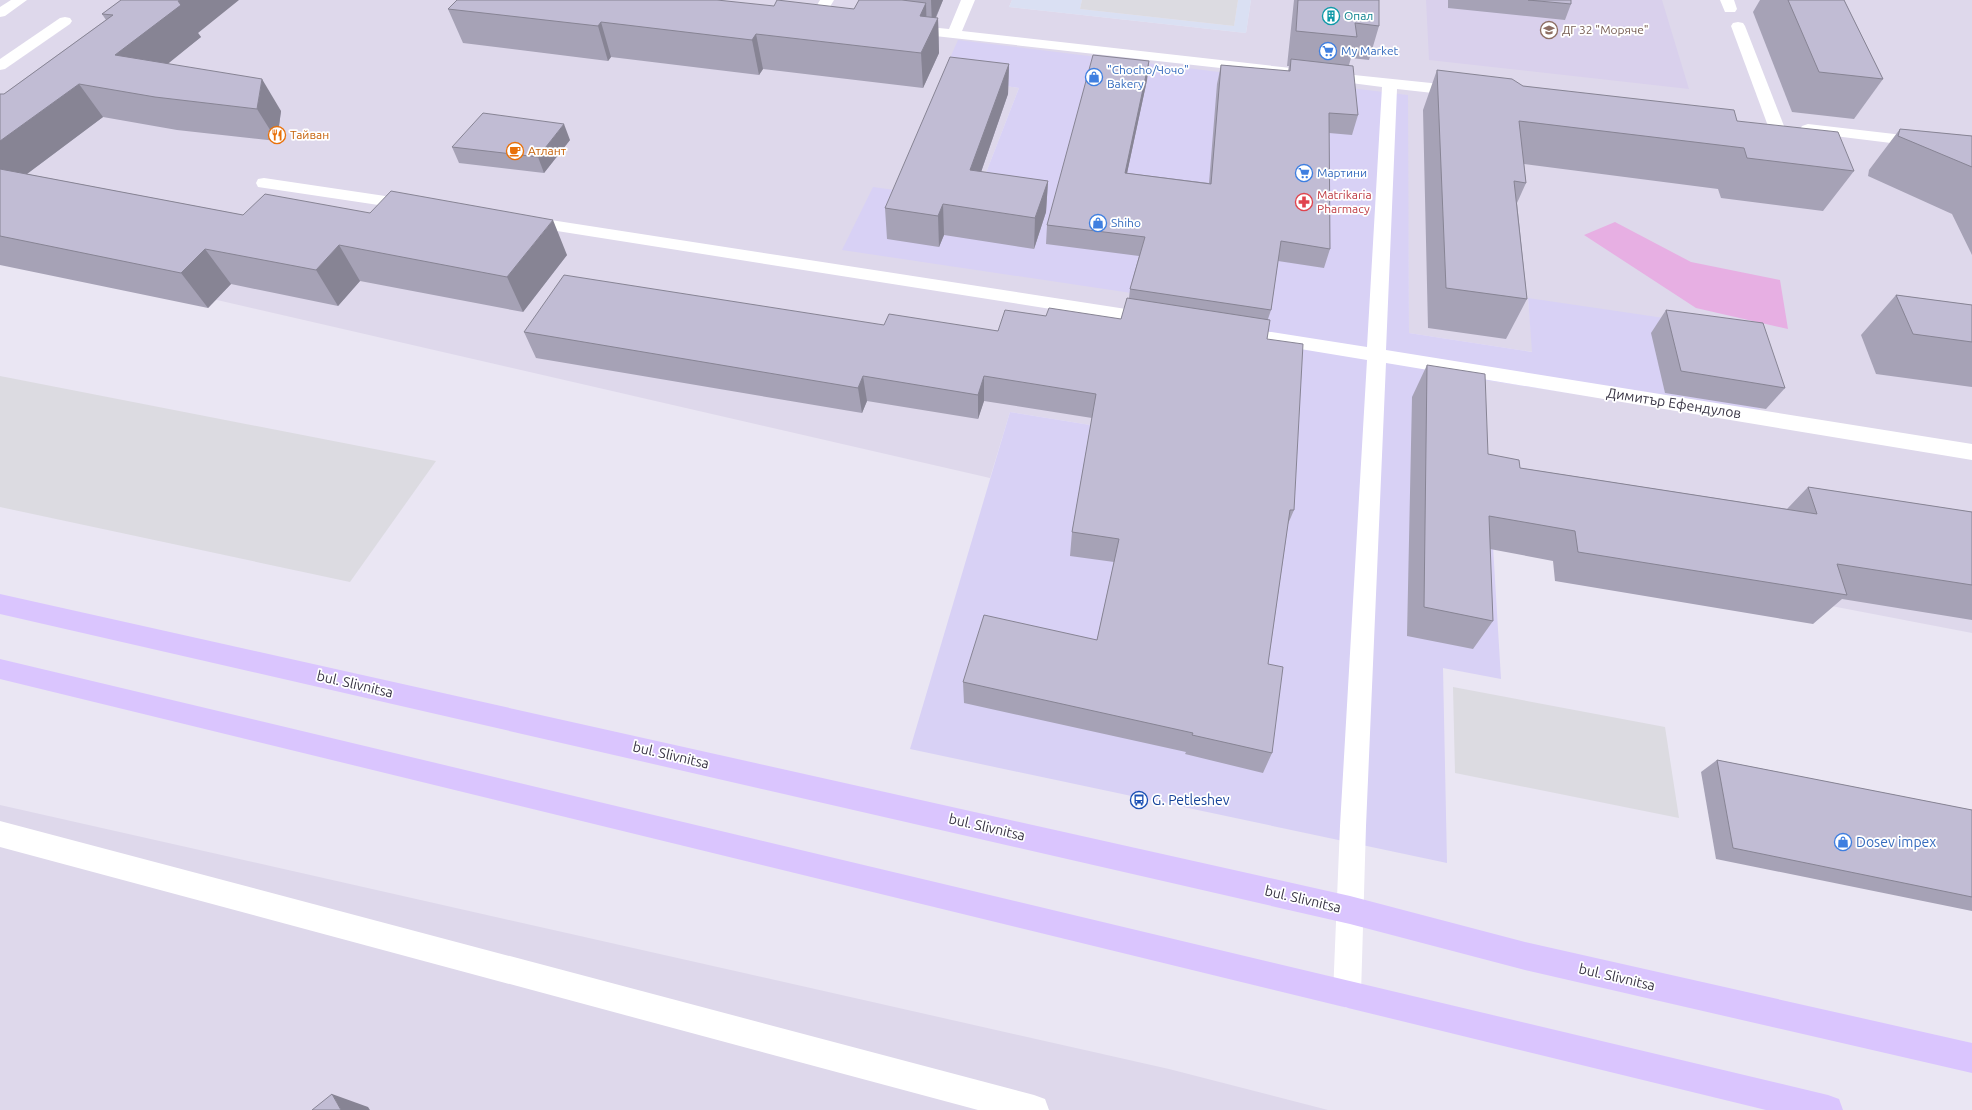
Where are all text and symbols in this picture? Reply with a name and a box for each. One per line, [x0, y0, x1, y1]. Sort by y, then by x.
building icon: Опал [1321, 6, 1341, 26]
place label: Опал [1344, 9, 1373, 22]
school or university icon: ДГ 32 "Моряче" [1539, 20, 1559, 40]
place label: ДГ 32 "Моряче" [1562, 23, 1649, 36]
supermarket icon: My Market [1318, 41, 1338, 61]
place label: My Market [1341, 44, 1399, 57]
place label: "Chocho/Чочо" Bakery [1107, 63, 1189, 90]
shop icon: "Chocho/Чочо" Bakery [1084, 67, 1104, 87]
restaurant icon: Тайван [267, 125, 287, 145]
place label: Тайван [290, 128, 329, 141]
cafe icon: Атлант [505, 141, 525, 161]
place label: Атлант [528, 144, 567, 157]
supermarket icon: Мартини [1294, 163, 1314, 183]
place label: Мартини [1317, 166, 1367, 179]
place label: Matrikaria Pharmacy [1317, 188, 1372, 215]
pharmacy icon: Matrikaria Pharmacy [1294, 192, 1314, 212]
shop icon: Shiho [1088, 213, 1108, 233]
place label: Shiho [1111, 216, 1141, 229]
street label: Димитър Ефендулов [1606, 384, 1742, 422]
street label: bul. Slivnitsa [315, 667, 395, 701]
street label: bul. Slivnitsa [631, 738, 711, 772]
bus stop icon: G. Petleshev [1129, 790, 1149, 810]
place label: G. Petleshev [1152, 792, 1230, 808]
street label: bul. Slivnitsa [947, 810, 1027, 844]
shop icon: Dosev impex [1833, 832, 1853, 852]
place label: Dosev impex [1856, 834, 1936, 850]
street label: bul. Slivnitsa [1263, 882, 1343, 916]
street label: bul. Slivnitsa [1577, 960, 1657, 994]

